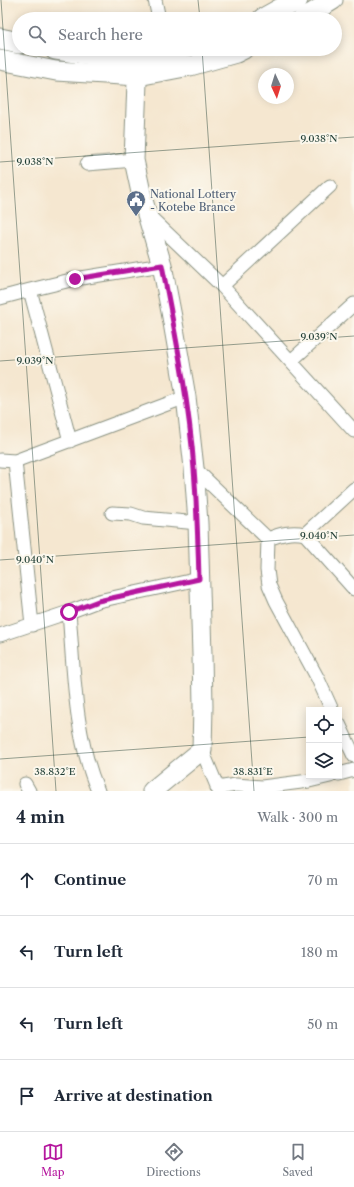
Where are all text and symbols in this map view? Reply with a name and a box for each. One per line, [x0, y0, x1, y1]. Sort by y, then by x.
search box [12, 12, 342, 56]
icon: search [26, 23, 48, 45]
text: Search here [58, 25, 143, 44]
north arrow [258, 68, 294, 104]
text: 9.038°N [300, 132, 338, 145]
text: 9.038°N [16, 155, 54, 168]
place label: National Lottery - Kotebe Brance [150, 187, 237, 214]
public building icon: National Lottery - Kotebe Brance [125, 189, 147, 217]
route end [66, 270, 84, 288]
text: 9.039°N [300, 330, 338, 343]
text: 9.039°N [16, 354, 54, 367]
text: 9.040°N [300, 529, 338, 542]
text: 9.040°N [16, 553, 54, 566]
route start [60, 603, 78, 621]
map controls [306, 707, 342, 779]
button: locate [306, 707, 342, 743]
button: layers [306, 743, 342, 779]
text: 38.832°E [34, 765, 76, 778]
text: 38.831°E [233, 765, 273, 778]
text: 4 min [16, 807, 65, 827]
text: Walk · 300 m [257, 809, 338, 825]
icon: ahead [16, 869, 38, 891]
text: Continue [54, 870, 126, 889]
text: 70 m [308, 872, 338, 888]
icon: left [16, 941, 38, 963]
text: Turn left [54, 942, 123, 961]
text: 180 m [301, 944, 338, 960]
icon: left [16, 1013, 38, 1035]
text: Turn left [54, 1014, 123, 1033]
text: 50 m [307, 1016, 338, 1032]
icon: arrive [16, 1085, 38, 1107]
text: Arrive at destination [54, 1086, 213, 1105]
tab: Map [41, 1141, 65, 1179]
tab: Directions [146, 1141, 201, 1179]
tab: Saved [283, 1141, 313, 1179]

